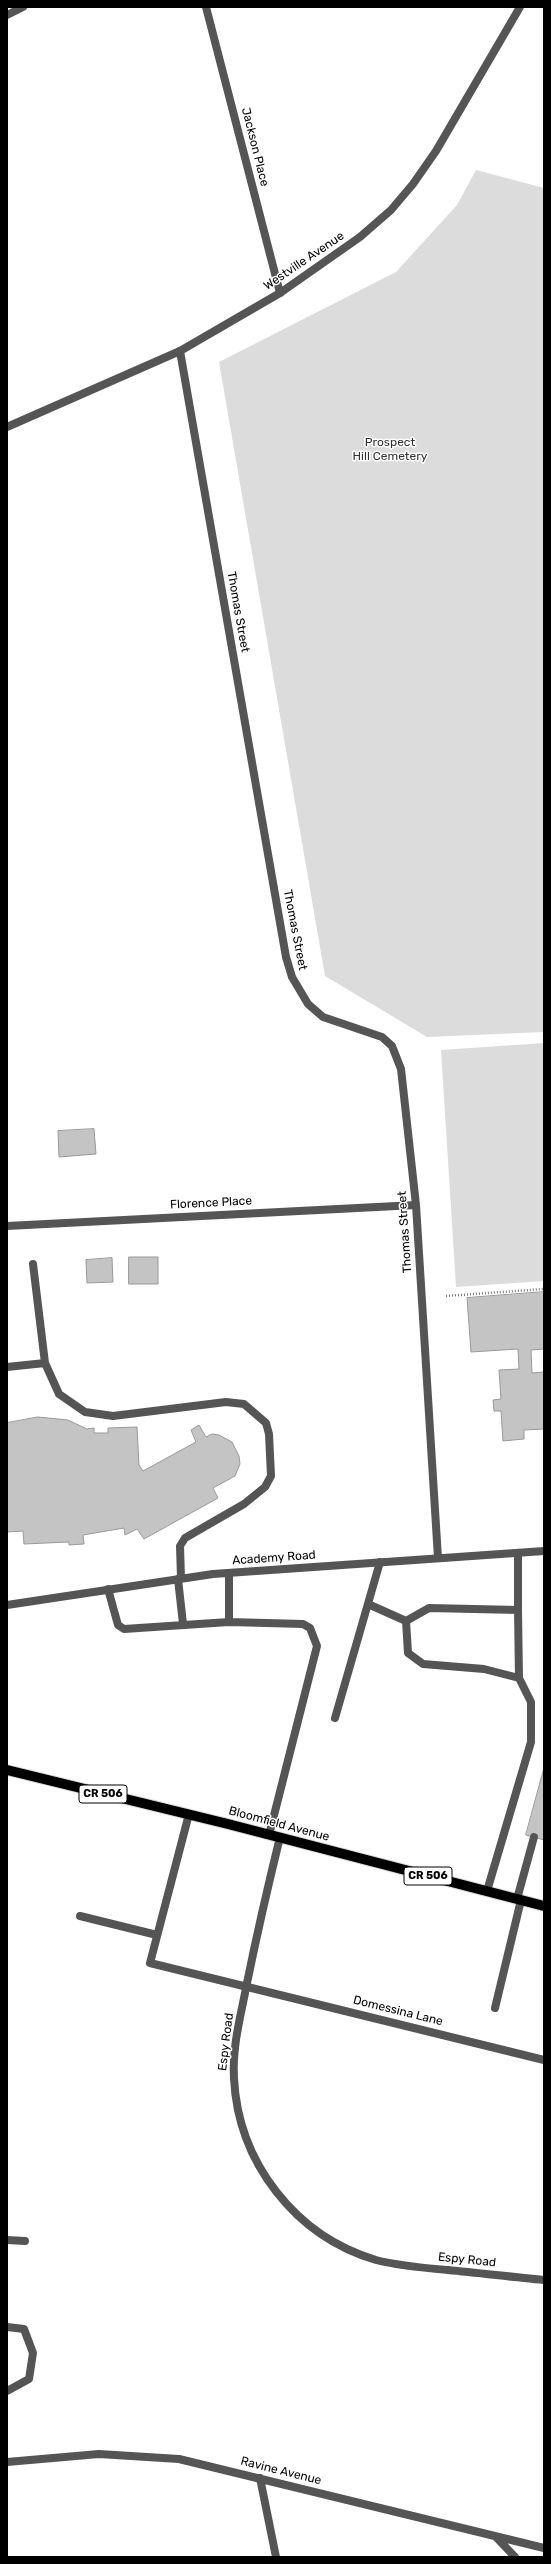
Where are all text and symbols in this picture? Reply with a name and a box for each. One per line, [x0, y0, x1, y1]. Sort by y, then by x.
street label: Jackson Place [238, 106, 272, 188]
street label: Westville Avenue [261, 229, 347, 293]
park label: Prospect Hill Cemetery [353, 436, 427, 464]
street label: Thomas Street [224, 570, 252, 654]
street label: Thomas Street [280, 888, 310, 972]
street label: Thomas Street [395, 1191, 415, 1273]
street label: Florence Place [170, 1194, 252, 1212]
street label: Academy Road [232, 1548, 316, 1568]
road number: CR 506 [79, 1785, 127, 1803]
street label: Bloomfield Avenue [227, 1804, 331, 1844]
road number: CR 506 [404, 1867, 452, 1885]
street label: Domessina Lane [352, 1993, 444, 2029]
street label: Espy Road [215, 2012, 237, 2072]
street label: Espy Road [437, 2250, 497, 2270]
street label: Ravine Avenue [239, 2454, 323, 2488]

